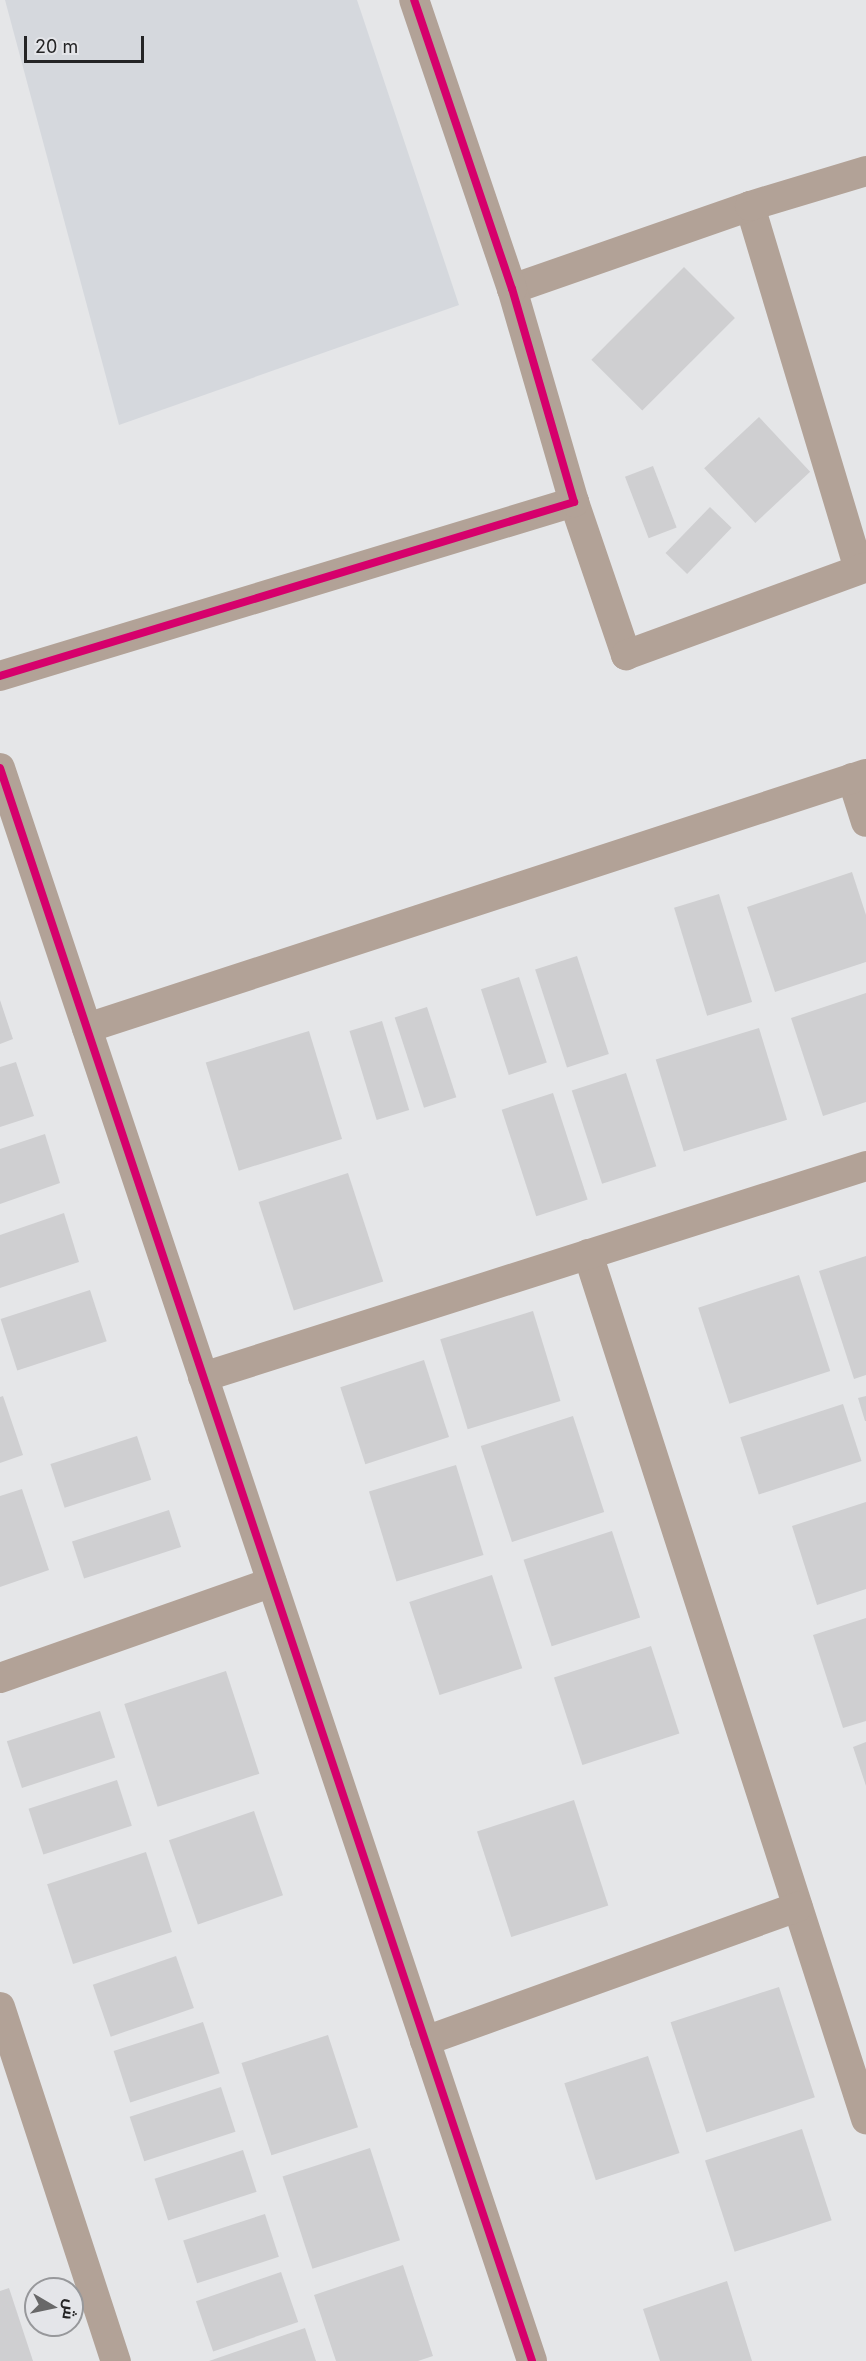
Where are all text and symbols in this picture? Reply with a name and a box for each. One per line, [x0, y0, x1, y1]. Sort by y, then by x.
scale bar [27, 24, 147, 62]
text: 20 m [35, 36, 78, 57]
north arrow [24, 2277, 84, 2337]
text: ش [58, 2298, 81, 2321]

